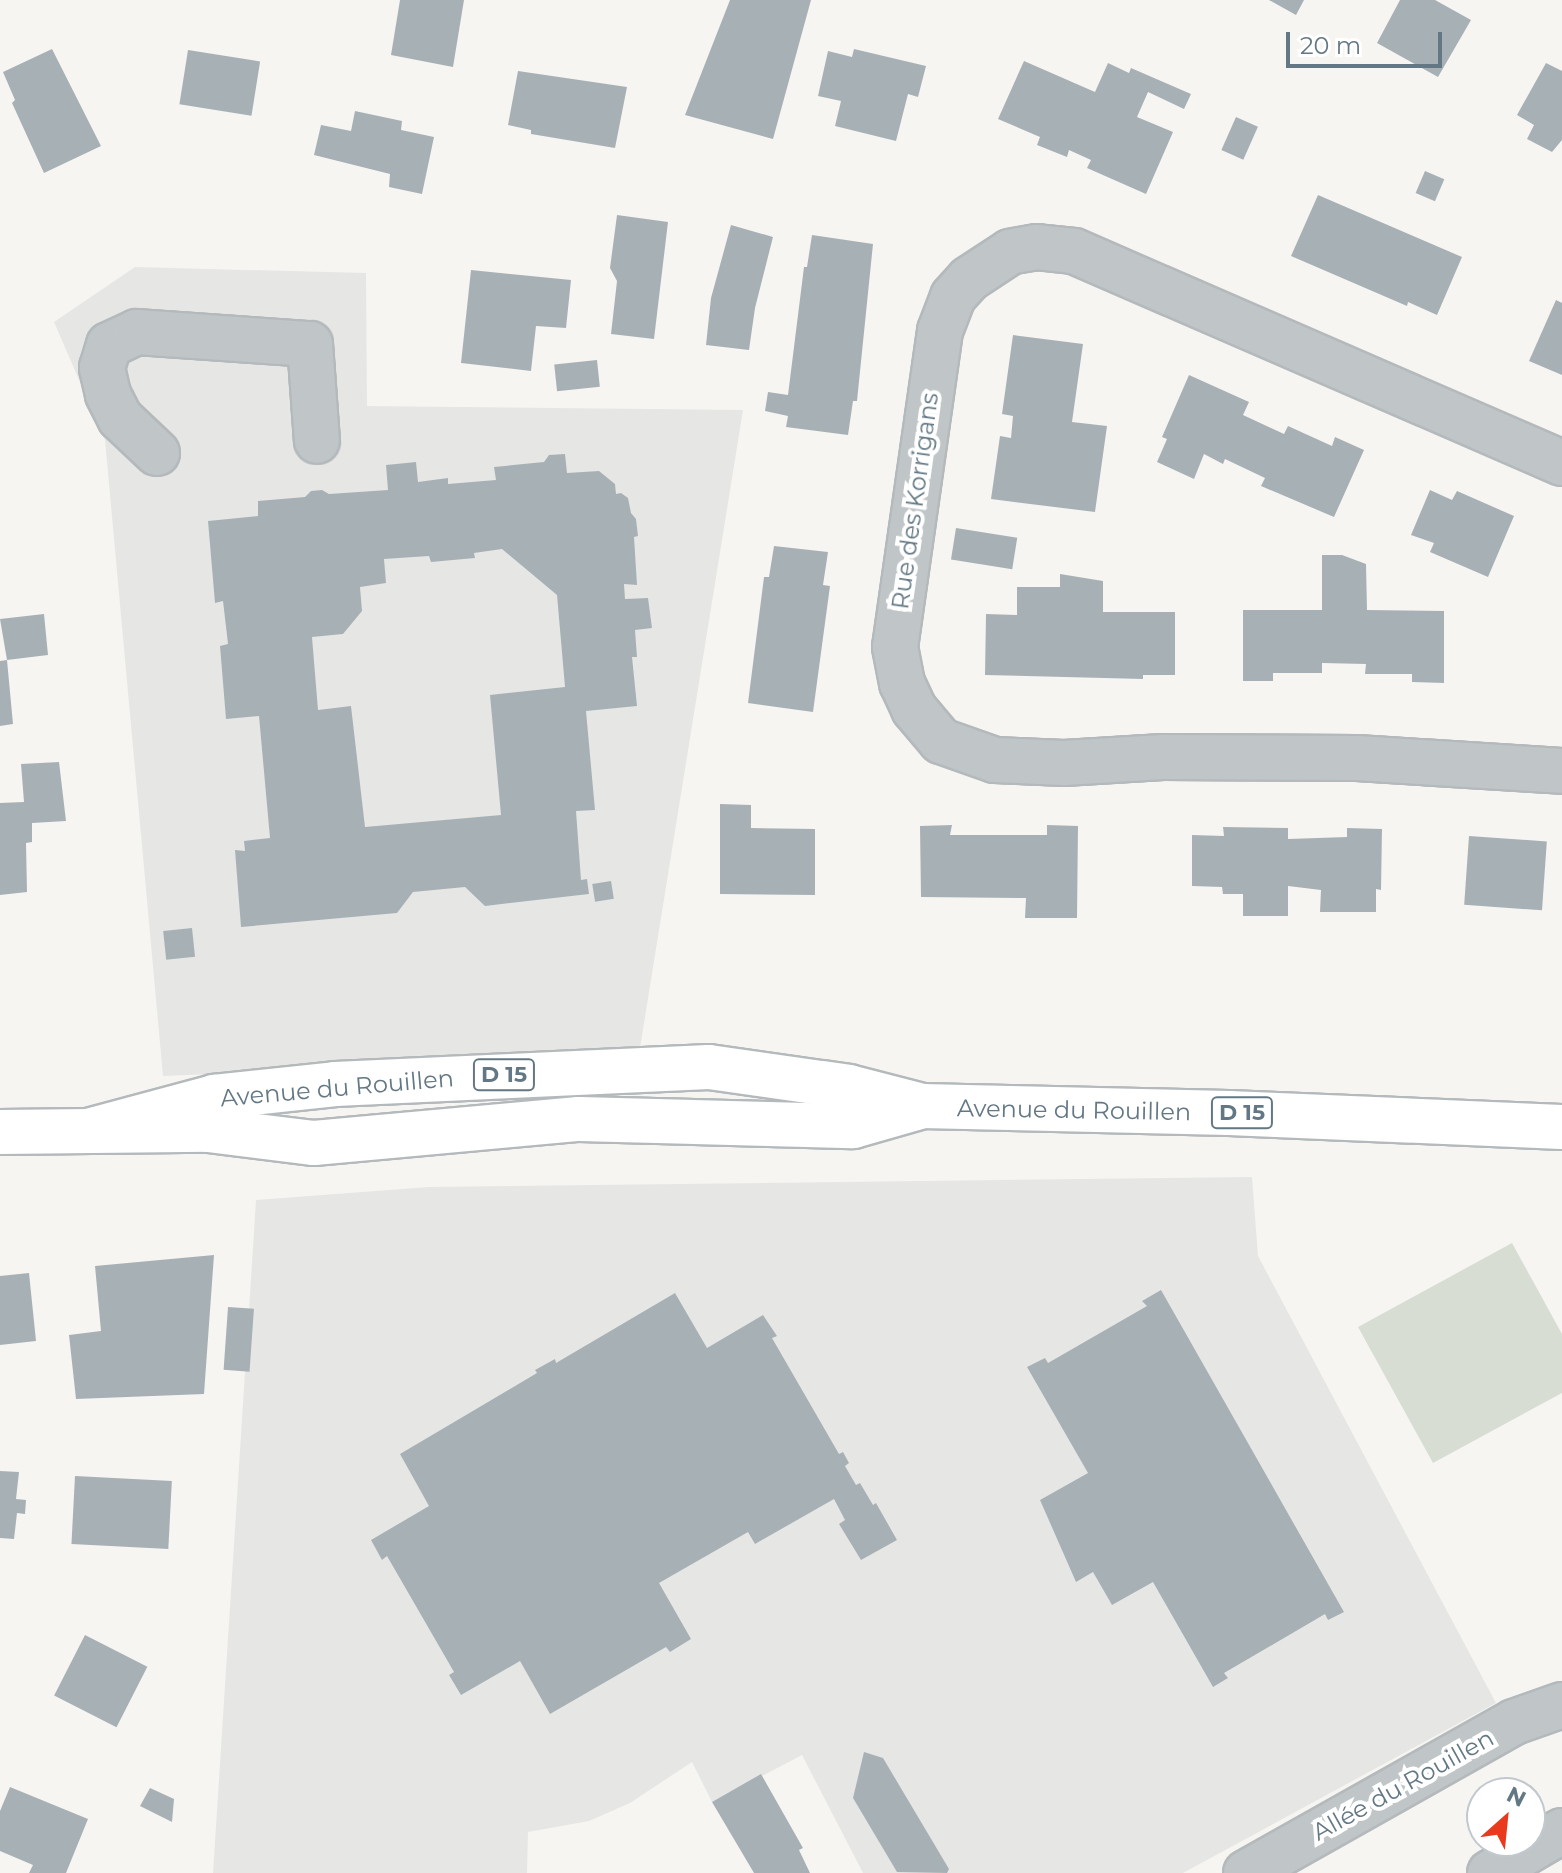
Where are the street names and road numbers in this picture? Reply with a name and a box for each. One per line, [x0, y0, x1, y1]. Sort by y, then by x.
street label: Rue des Korrigans [886, 391, 944, 611]
road number: D 15 [472, 1057, 536, 1093]
street label: Avenue du Rouillen [219, 1063, 455, 1113]
street label: Avenue du Rouillen [957, 1094, 1191, 1126]
road number: D 15 [1210, 1095, 1274, 1131]
street label: Allée du Rouillen [1307, 1723, 1499, 1847]

